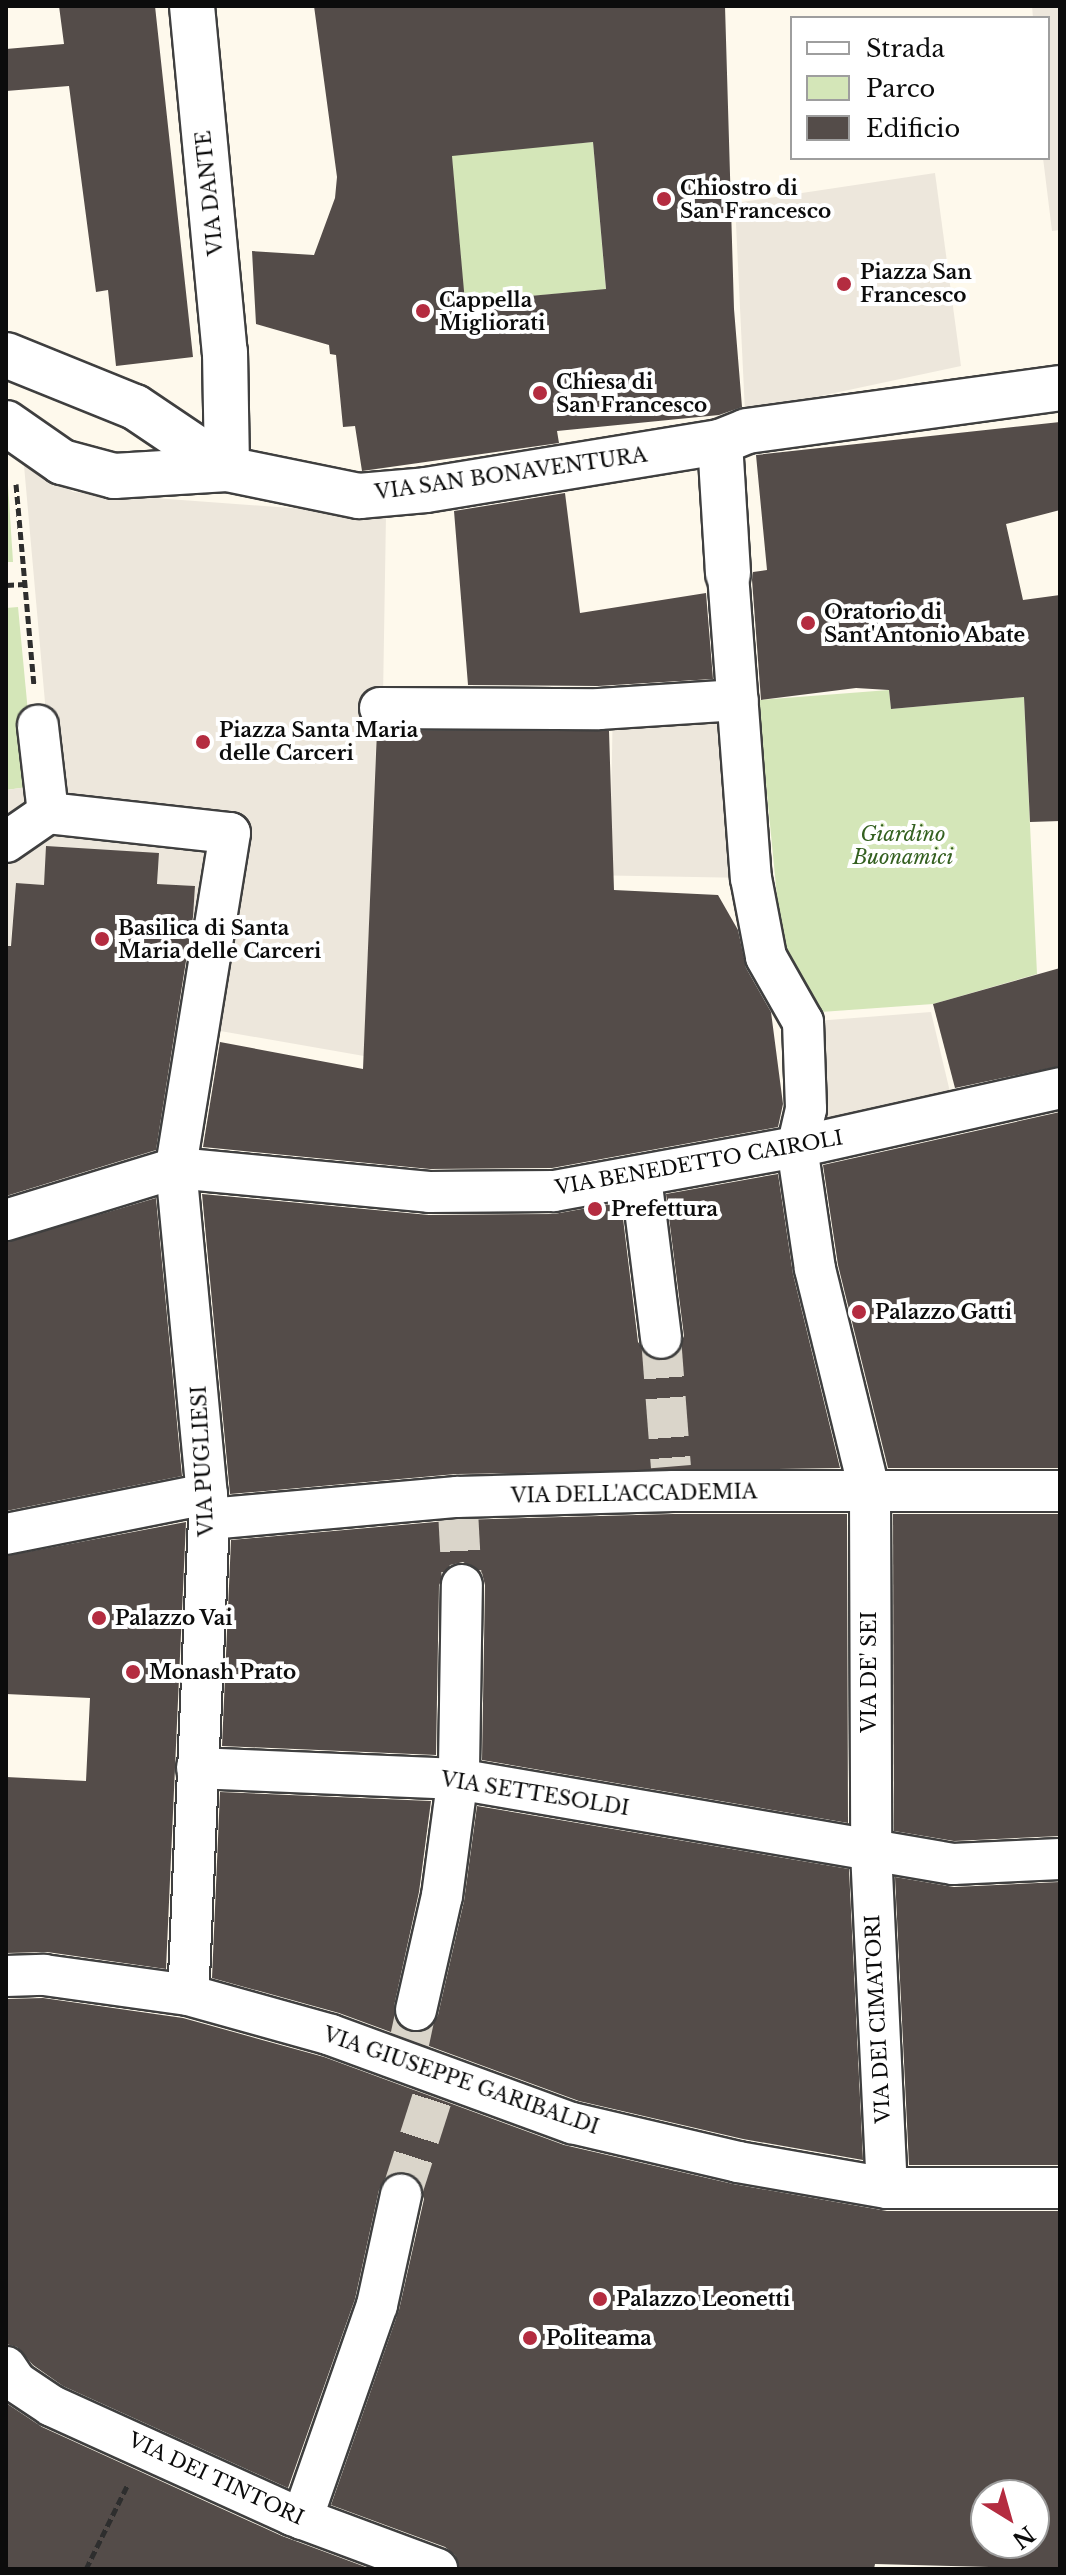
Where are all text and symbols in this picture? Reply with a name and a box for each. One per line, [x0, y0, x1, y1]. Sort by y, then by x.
legend [790, 16, 1050, 160]
text: Strada [866, 34, 945, 63]
text: Parco [866, 74, 935, 103]
text: Edificio [866, 114, 960, 143]
street label: VIA DANTE [191, 129, 229, 257]
place label: Chiostro di San Francesco [680, 176, 831, 223]
marker: Chiostro di San Francesco [655, 190, 673, 208]
place label: Piazza San Francesco [860, 260, 972, 307]
marker: Piazza San Francesco [835, 275, 853, 293]
place label: Cappella Migliorati [439, 288, 545, 335]
marker: Cappella Migliorati [414, 302, 432, 320]
place label: Chiesa di San Francesco [556, 370, 707, 417]
marker: Chiesa di San Francesco [531, 384, 549, 402]
street label: VIA SAN BONAVENTURA [373, 443, 649, 505]
place label: Oratorio di Sant'Antonio Abate [824, 600, 1026, 647]
marker: Oratorio di Sant'Antonio Abate [799, 614, 817, 632]
place label: Piazza Santa Maria delle Carceri [219, 718, 418, 765]
marker: Piazza Santa Maria delle Carceri [194, 733, 212, 751]
park label: Giardino Buonamici [853, 822, 953, 869]
place label: Basilica di Santa Maria delle Carceri [118, 916, 321, 963]
marker: Basilica di Santa Maria delle Carceri [93, 930, 111, 948]
street label: VIA BENEDETTO CAIROLI [553, 1126, 845, 1200]
place label: Prefettura [611, 1197, 718, 1221]
marker: Prefettura [586, 1200, 604, 1218]
place label: Palazzo Gatti [875, 1300, 1012, 1324]
marker: Palazzo Gatti [850, 1303, 868, 1321]
street label: VIA PUGLIESI [187, 1385, 219, 1537]
street label: VIA DELL'ACCADEMIA [510, 1480, 758, 1508]
place label: Palazzo Vai [115, 1606, 233, 1630]
marker: Palazzo Vai [90, 1609, 108, 1627]
street label: VIA DE' SEI [857, 1611, 881, 1733]
place label: Monash Prato [149, 1660, 296, 1684]
marker: Monash Prato [124, 1663, 142, 1681]
street label: VIA SETTESOLDI [439, 1767, 631, 1821]
street label: VIA DEI CIMATORI [861, 1914, 895, 2124]
street label: VIA GIUSEPPE GARIBALDI [320, 2022, 602, 2140]
place label: Palazzo Leonetti [616, 2287, 790, 2311]
marker: Palazzo Leonetti [591, 2290, 609, 2308]
place label: Politeama [546, 2326, 652, 2350]
marker: Politeama [521, 2329, 539, 2347]
street label: VIA DEI TINTORI [124, 2428, 308, 2530]
north arrow [970, 2479, 1050, 2559]
text: N [1007, 2520, 1040, 2554]

